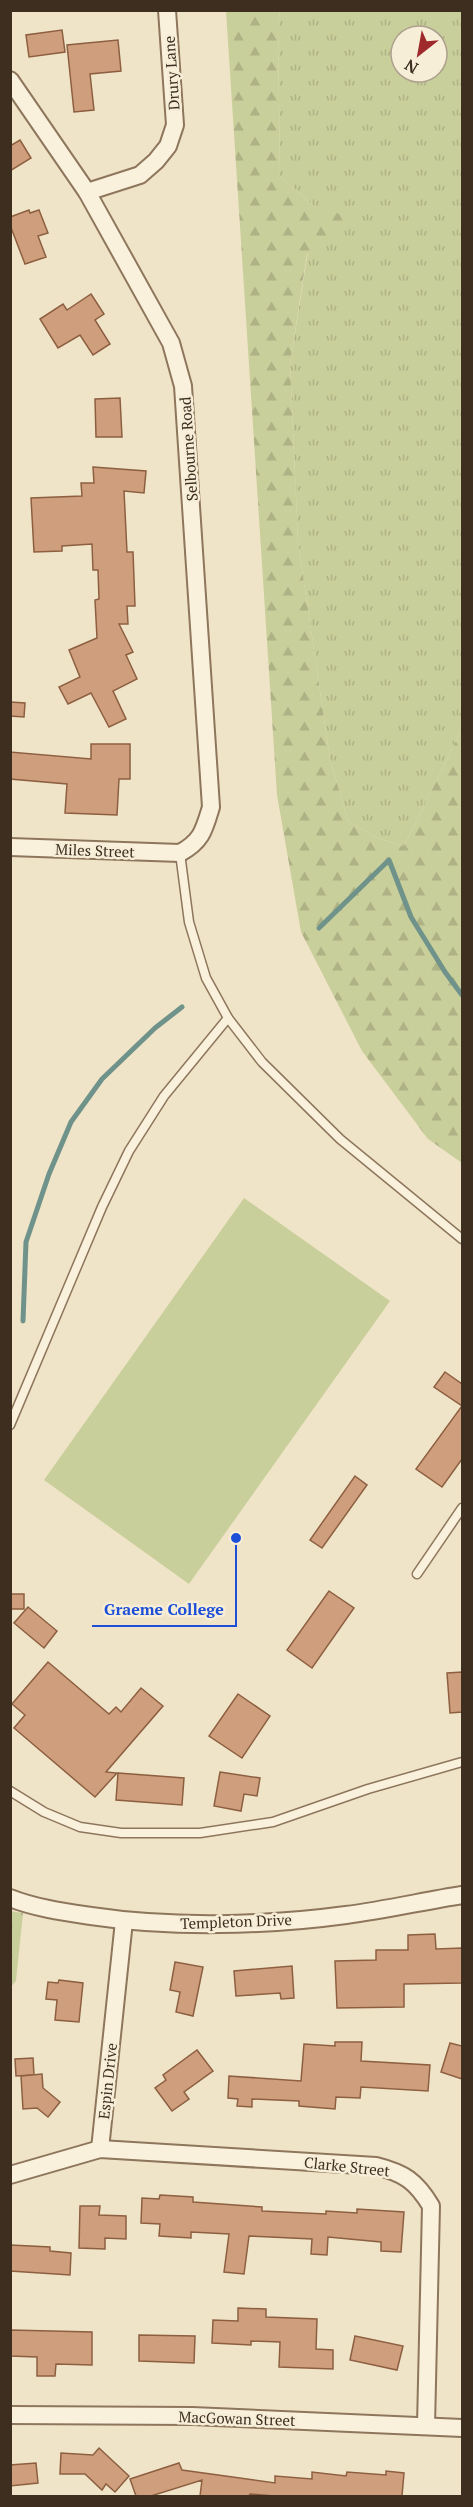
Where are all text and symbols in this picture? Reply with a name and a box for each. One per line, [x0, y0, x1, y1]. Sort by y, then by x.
north arrow [389, 24, 449, 84]
street label: Drury Lane [158, 35, 184, 111]
text: N [400, 54, 422, 79]
street label: Selbourne Road [174, 396, 202, 502]
street label: Miles Street [55, 839, 136, 861]
callout: Graeme College [92, 1592, 236, 1626]
text: Graeme College [104, 1598, 224, 1620]
street label: Templeton Drive [180, 1909, 292, 1933]
street label: Espin Drive [93, 2042, 121, 2120]
street label: Clarke Street [303, 2152, 391, 2181]
street label: MacGowan Street [178, 2406, 296, 2430]

